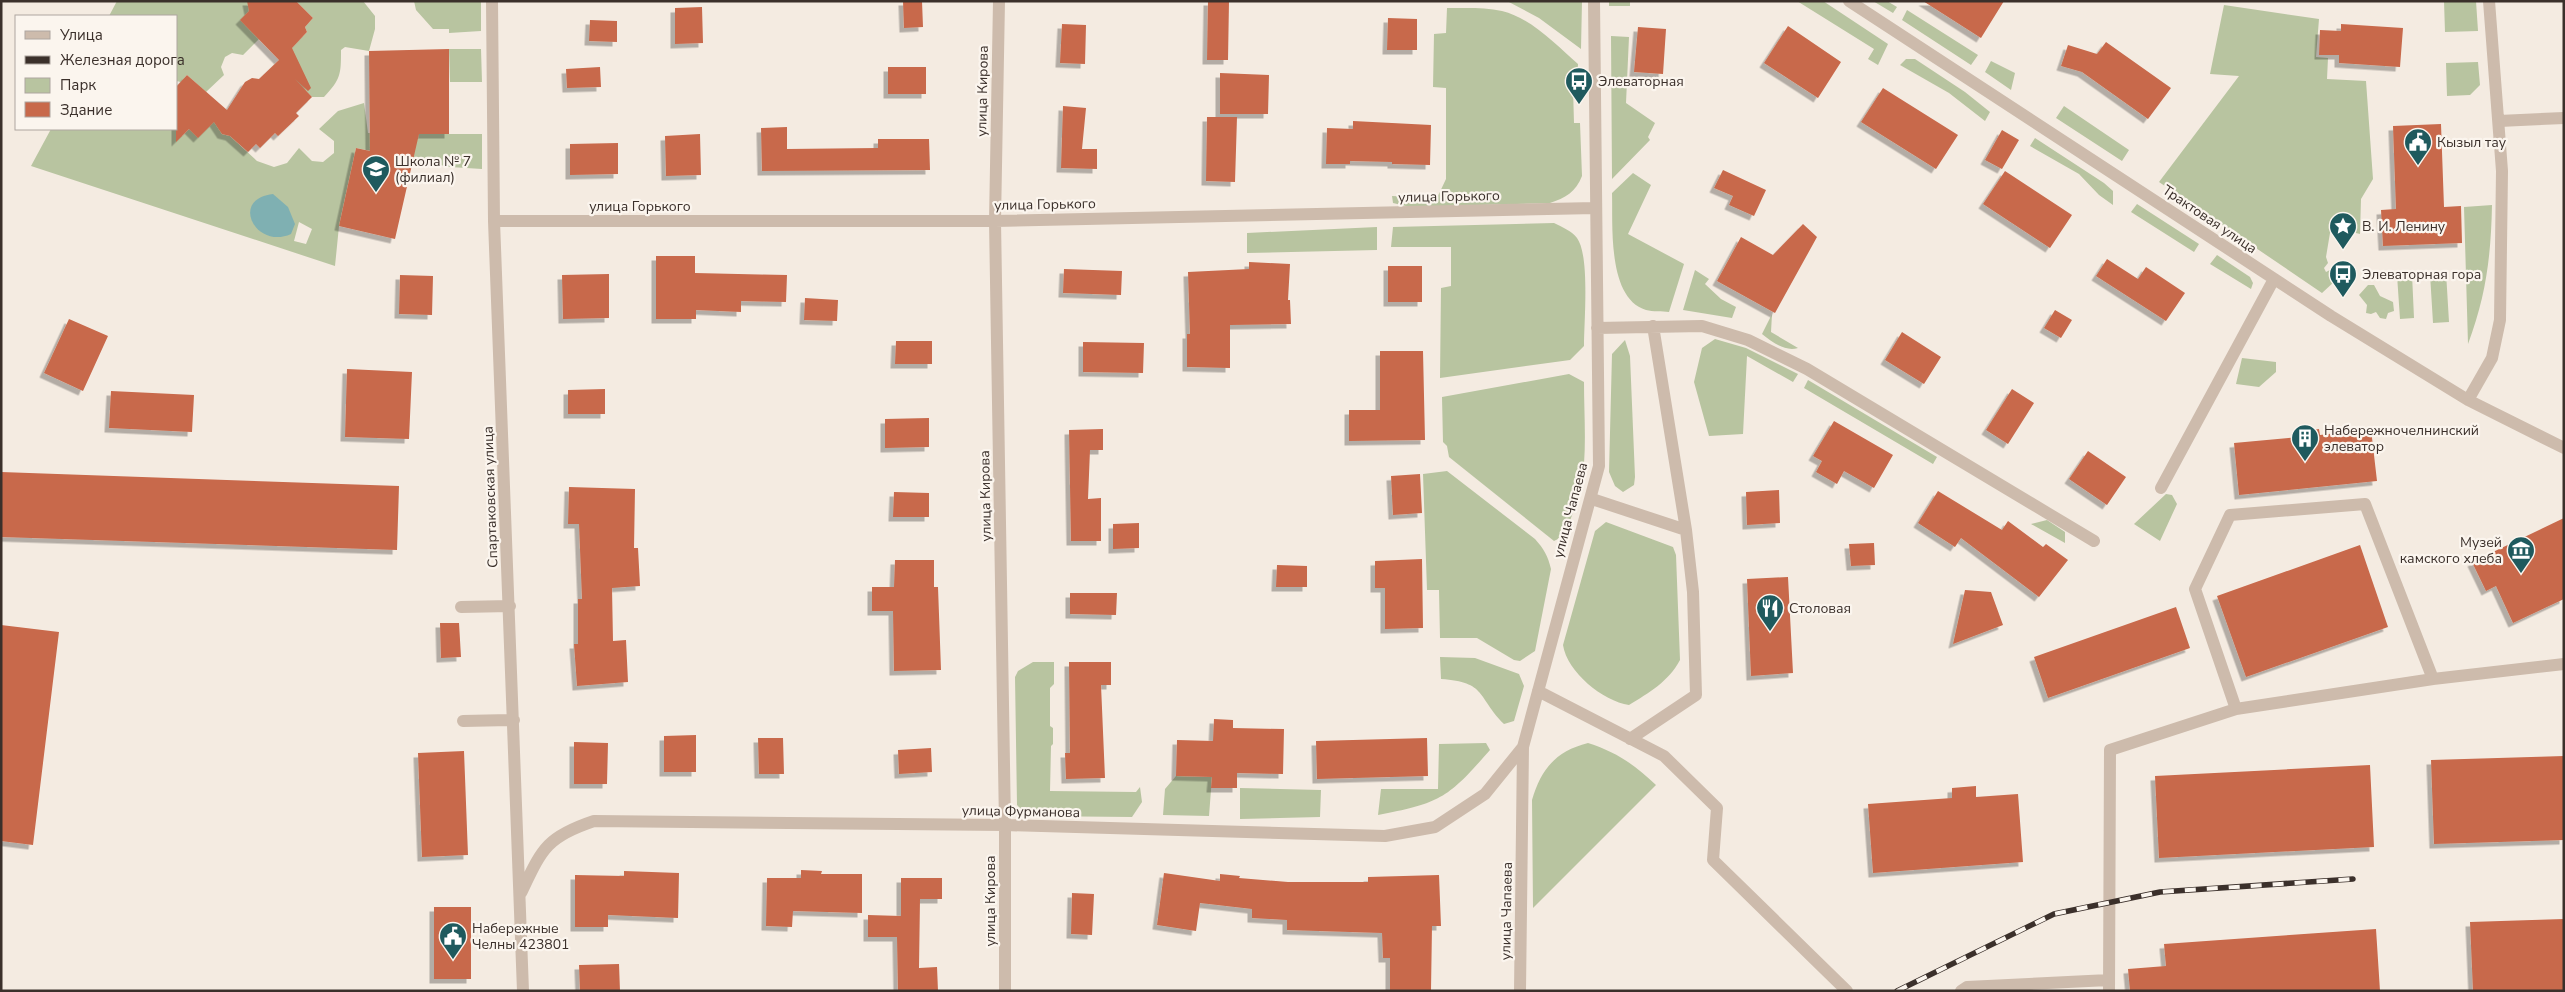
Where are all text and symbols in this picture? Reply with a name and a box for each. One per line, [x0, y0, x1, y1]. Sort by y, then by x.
legend [15, 15, 178, 130]
text: Улица [59, 25, 103, 45]
street label: улица Кирова [972, 45, 993, 137]
text: Железная дорога [60, 50, 185, 70]
bus stop icon: Элеваторная [1564, 66, 1594, 105]
place label: Элеваторная [1598, 72, 1684, 91]
text: Парк [60, 75, 96, 95]
text: Здание [60, 100, 112, 120]
public building icon: Кызыл тау [2403, 127, 2433, 166]
place label: Кызыл тау [2437, 133, 2507, 152]
place label: Школа № 7 (филиал) [395, 152, 471, 187]
school or university icon: Школа № 7 (филиал) [361, 154, 391, 193]
street label: Трактовая улица [2159, 181, 2261, 258]
street label: улица Горького [1398, 186, 1500, 207]
street label: улица Горького [994, 194, 1096, 215]
street label: улица Горького [589, 197, 691, 216]
place icon: В. И. Ленину [2328, 211, 2358, 250]
place label: В. И. Ленину [2362, 217, 2446, 236]
bus stop icon: Элеваторная гора [2328, 259, 2358, 298]
place label: Элеваторная гора [2362, 265, 2481, 284]
place label: Набережночелнинский элеватор [2324, 421, 2479, 456]
building icon: Набережночелнинский элеватор [2290, 423, 2320, 462]
street label: Спартаковская улица [479, 426, 502, 568]
street label: улица Кирова [975, 450, 996, 542]
street label: улица Чапаева [1549, 460, 1592, 560]
place label: Музей камского хлеба [2400, 533, 2502, 568]
museum icon: Музей камского хлеба [2506, 535, 2536, 574]
restaurant icon: Столовая [1755, 593, 1785, 632]
place label: Столовая [1789, 599, 1851, 618]
street label: улица Фурманова [962, 801, 1080, 822]
street label: улица Кирова [981, 855, 1000, 947]
street label: улица Чапаева [1496, 862, 1517, 960]
place label: Набережные Челны 423801 [472, 919, 570, 954]
public building icon: Набережные Челны 423801 [438, 921, 468, 960]

